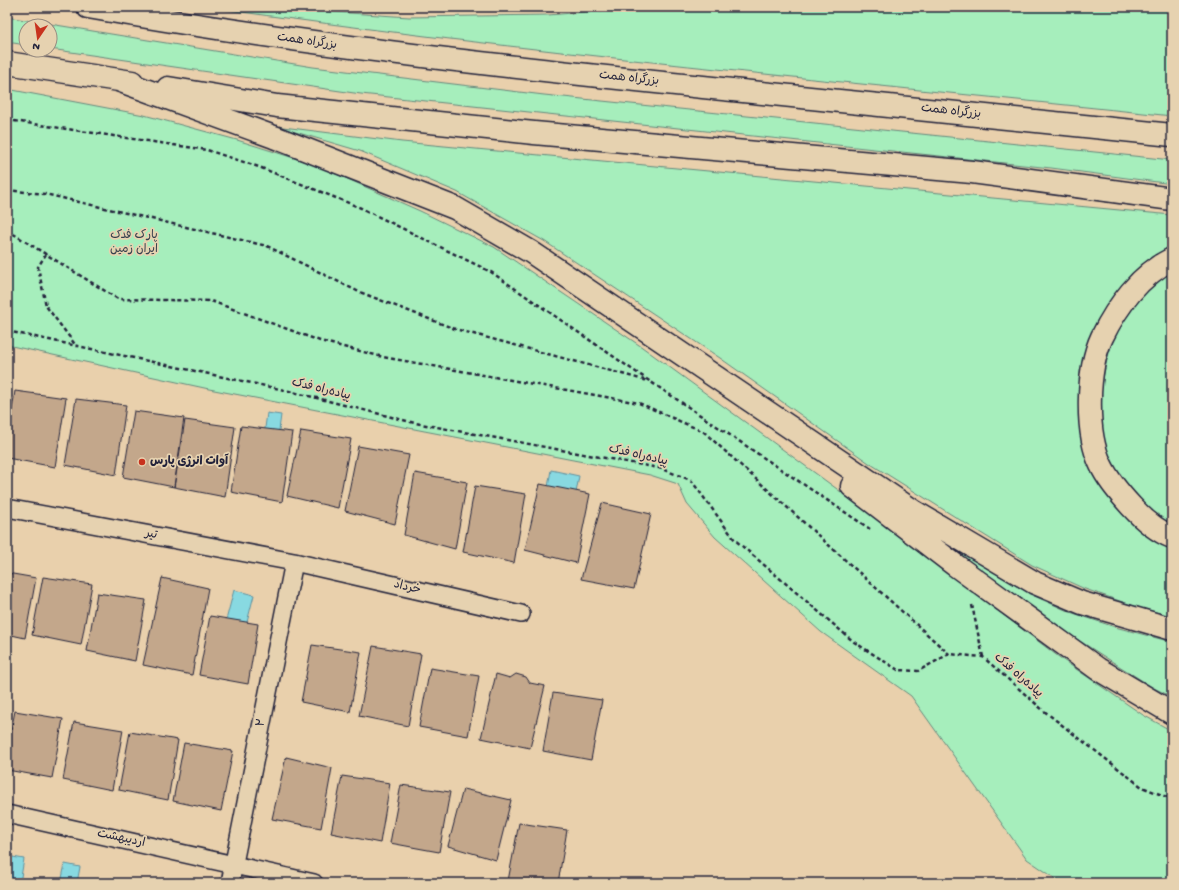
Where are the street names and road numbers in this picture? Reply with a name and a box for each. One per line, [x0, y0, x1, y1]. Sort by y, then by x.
street label: بزرگراه همت [276, 29, 338, 53]
street label: بزرگراه همت [598, 67, 660, 89]
street label: بزرگراه همت [920, 100, 982, 122]
street label: پیاده‌راه فدک [290, 376, 352, 404]
street label: پیاده‌راه فدک [607, 442, 669, 470]
street label: تیر [143, 527, 159, 543]
street label: خرداد [392, 577, 422, 598]
street label: پیاده‌راه فدک [991, 651, 1045, 701]
street label: ۲ [254, 718, 270, 728]
street label: اردیبهشت [96, 827, 146, 851]

